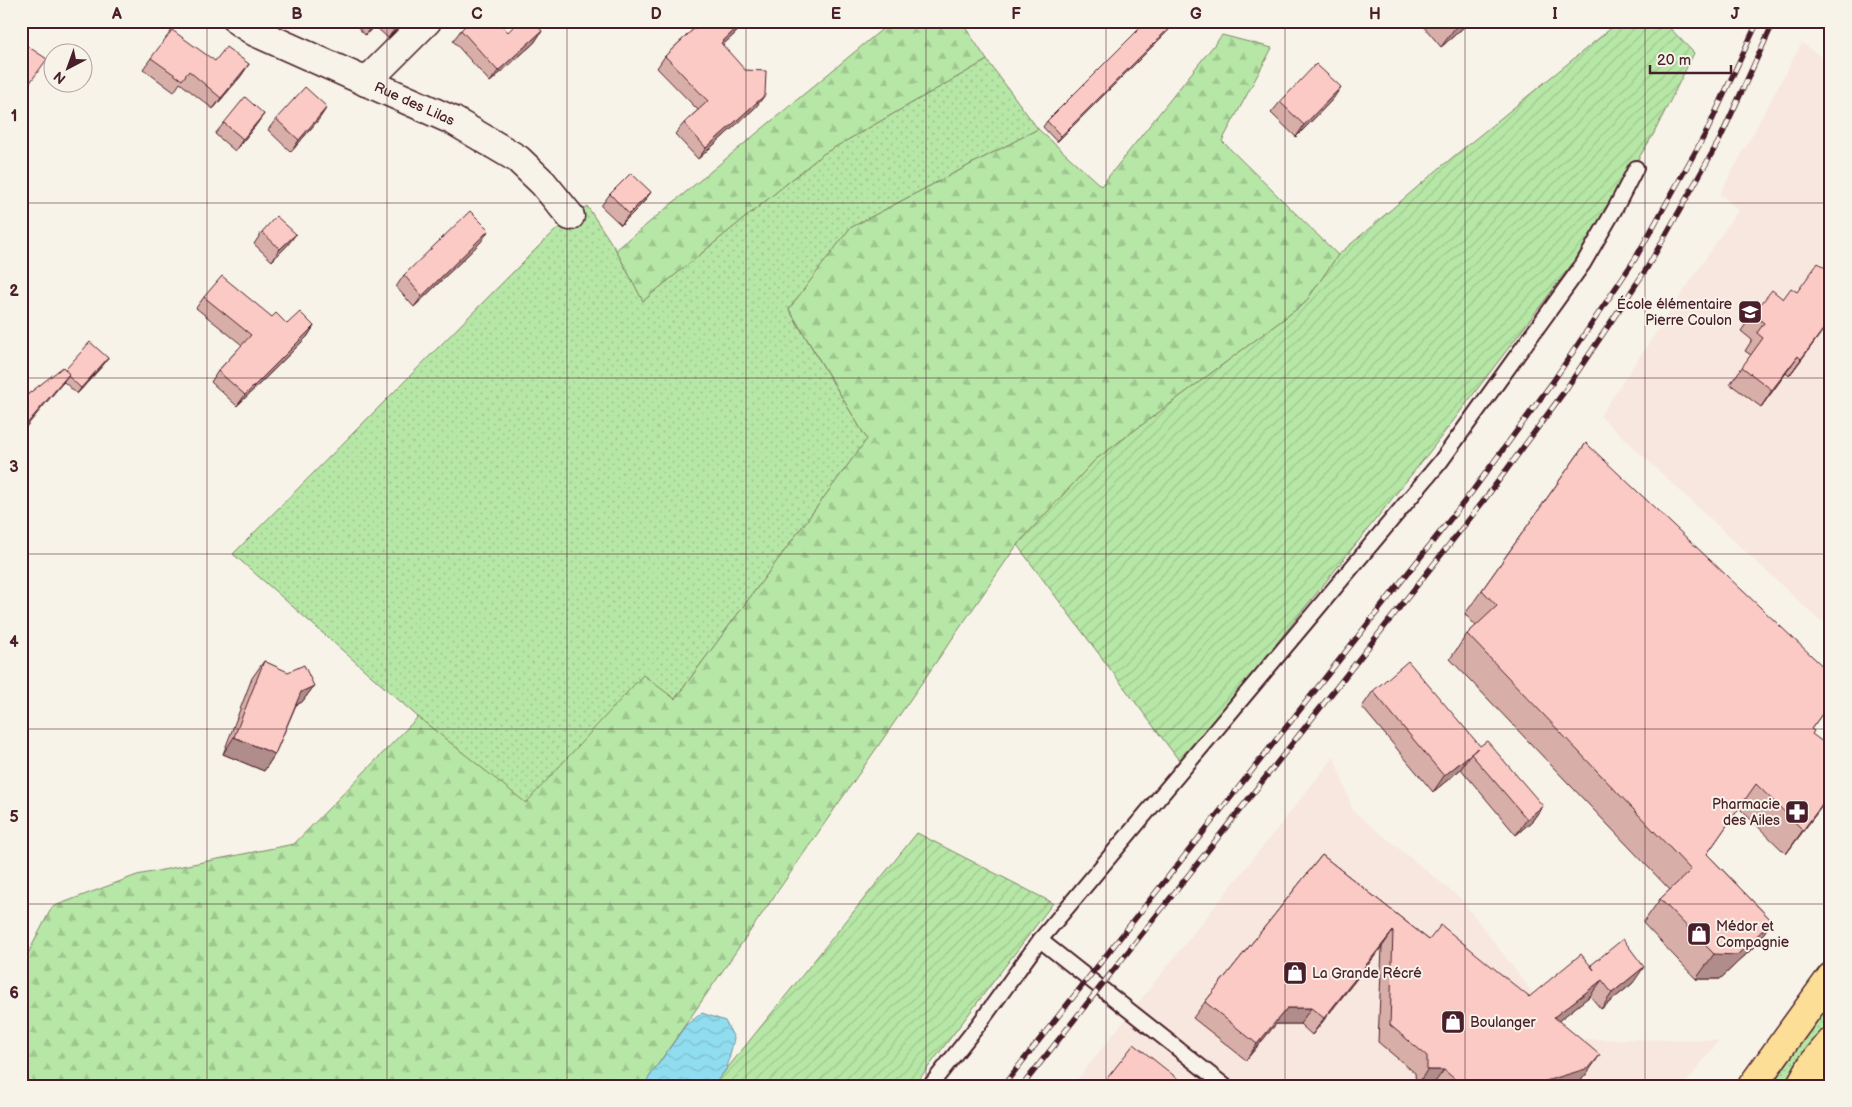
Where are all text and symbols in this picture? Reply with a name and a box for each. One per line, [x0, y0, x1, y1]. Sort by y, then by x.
text: A [111, 5, 122, 24]
text: B [291, 5, 303, 24]
text: C [471, 5, 483, 24]
text: D [650, 5, 662, 24]
text: E [831, 5, 841, 24]
text: F [1011, 5, 1021, 24]
text: G [1190, 5, 1202, 24]
text: H [1369, 5, 1381, 24]
text: I [1552, 5, 1558, 24]
text: J [1731, 5, 1740, 24]
north arrow [42, 42, 92, 92]
scale bar [1650, 42, 1731, 74]
text: 20 m [1657, 51, 1691, 70]
text: N [50, 68, 69, 87]
street label: Rue des Lilas [372, 78, 457, 129]
text: 1 [11, 107, 17, 126]
text: 2 [9, 282, 19, 301]
place label: École élémentaire Pierre Coulon [1617, 295, 1732, 329]
school or university icon: École élémentaire Pierre Coulon [1737, 299, 1763, 325]
text: 3 [9, 458, 19, 477]
text: 4 [9, 633, 19, 652]
place label: Pharmacie des Ailes [1712, 796, 1780, 829]
pharmacy icon: Pharmacie des Ailes [1784, 799, 1810, 825]
text: 5 [9, 808, 19, 827]
place label: Médor et Compagnie [1716, 918, 1789, 951]
shop icon: Médor et Compagnie [1686, 921, 1712, 947]
shop icon: La Grande Récré [1282, 960, 1308, 986]
place label: La Grande Récré [1312, 965, 1422, 982]
text: 6 [9, 984, 19, 1003]
shop icon: Boulanger [1440, 1009, 1466, 1035]
place label: Boulanger [1470, 1014, 1536, 1031]

